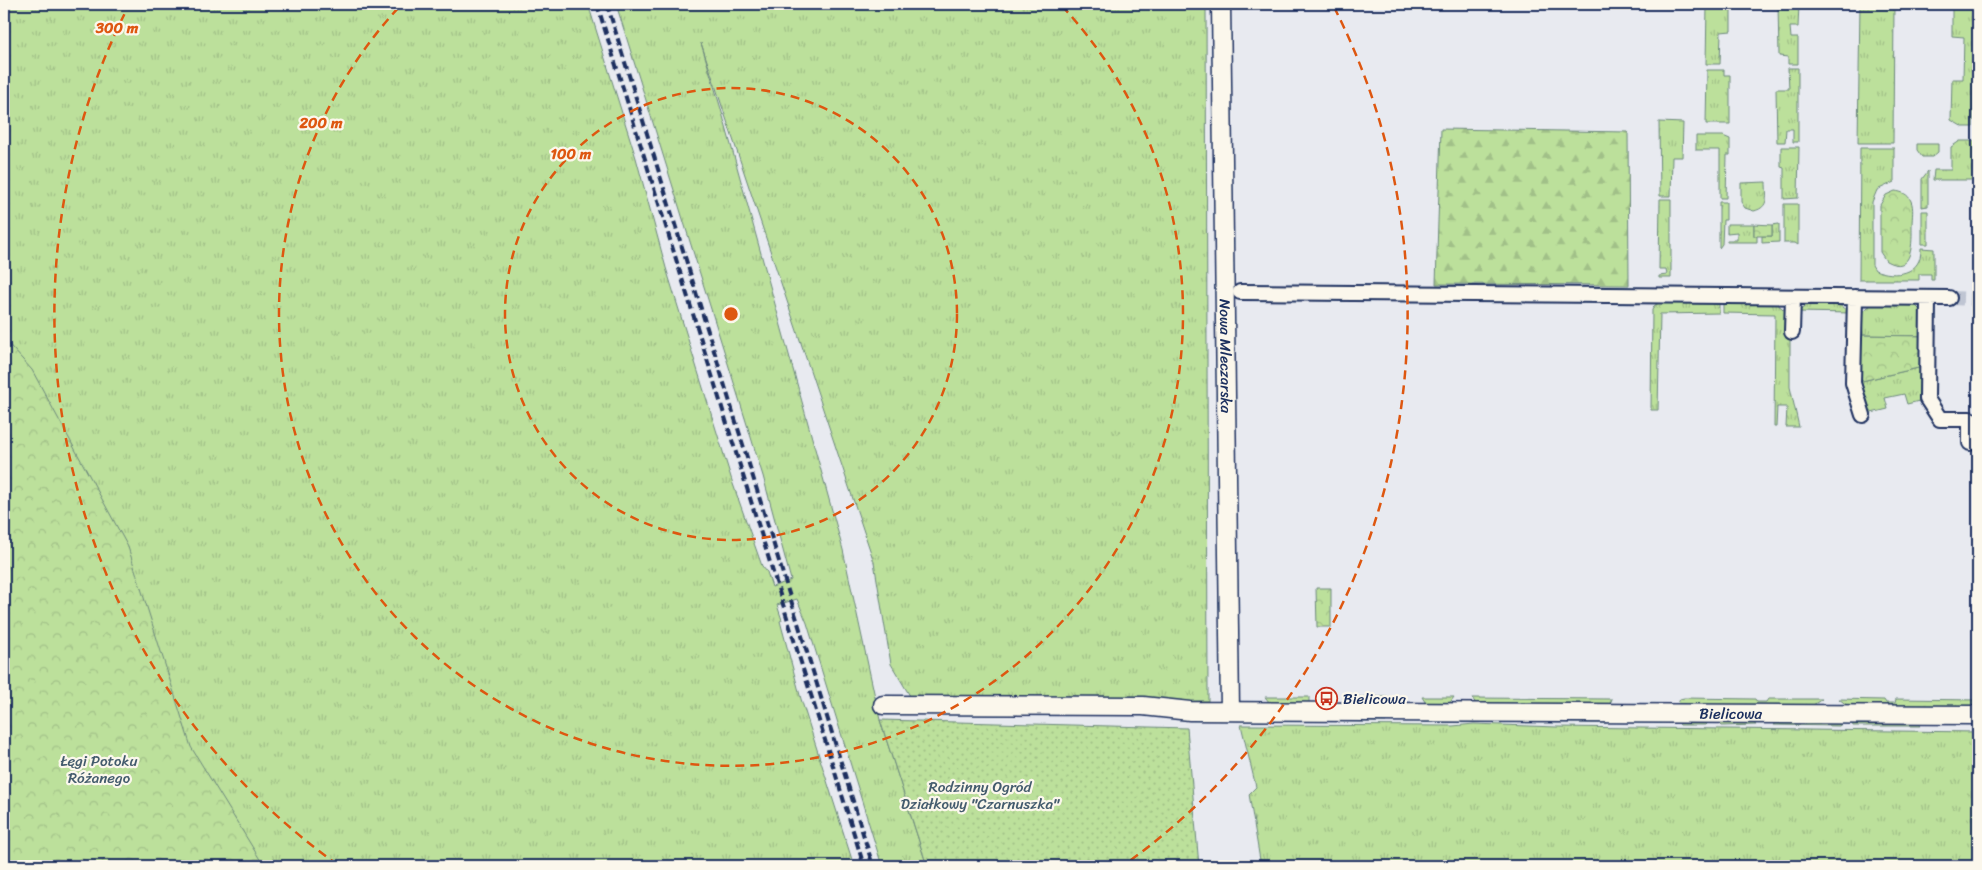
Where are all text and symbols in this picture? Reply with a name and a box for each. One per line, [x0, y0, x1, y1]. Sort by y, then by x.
text: 300 m [95, 15, 139, 41]
text: 200 m [298, 110, 343, 136]
text: 100 m [551, 141, 592, 167]
street label: Nowa Mleczarska [1212, 299, 1239, 414]
centre of rings [722, 305, 740, 323]
place label: Bielicowa [1343, 686, 1406, 712]
bus stop icon: Bielicowa [1315, 687, 1339, 711]
street label: Bielicowa [1699, 701, 1763, 727]
park label: Łęgi Potoku Różanego [61, 748, 137, 791]
park label: Rodzinny Ogród Działkowy "Czarnuszka" [901, 774, 1060, 817]

